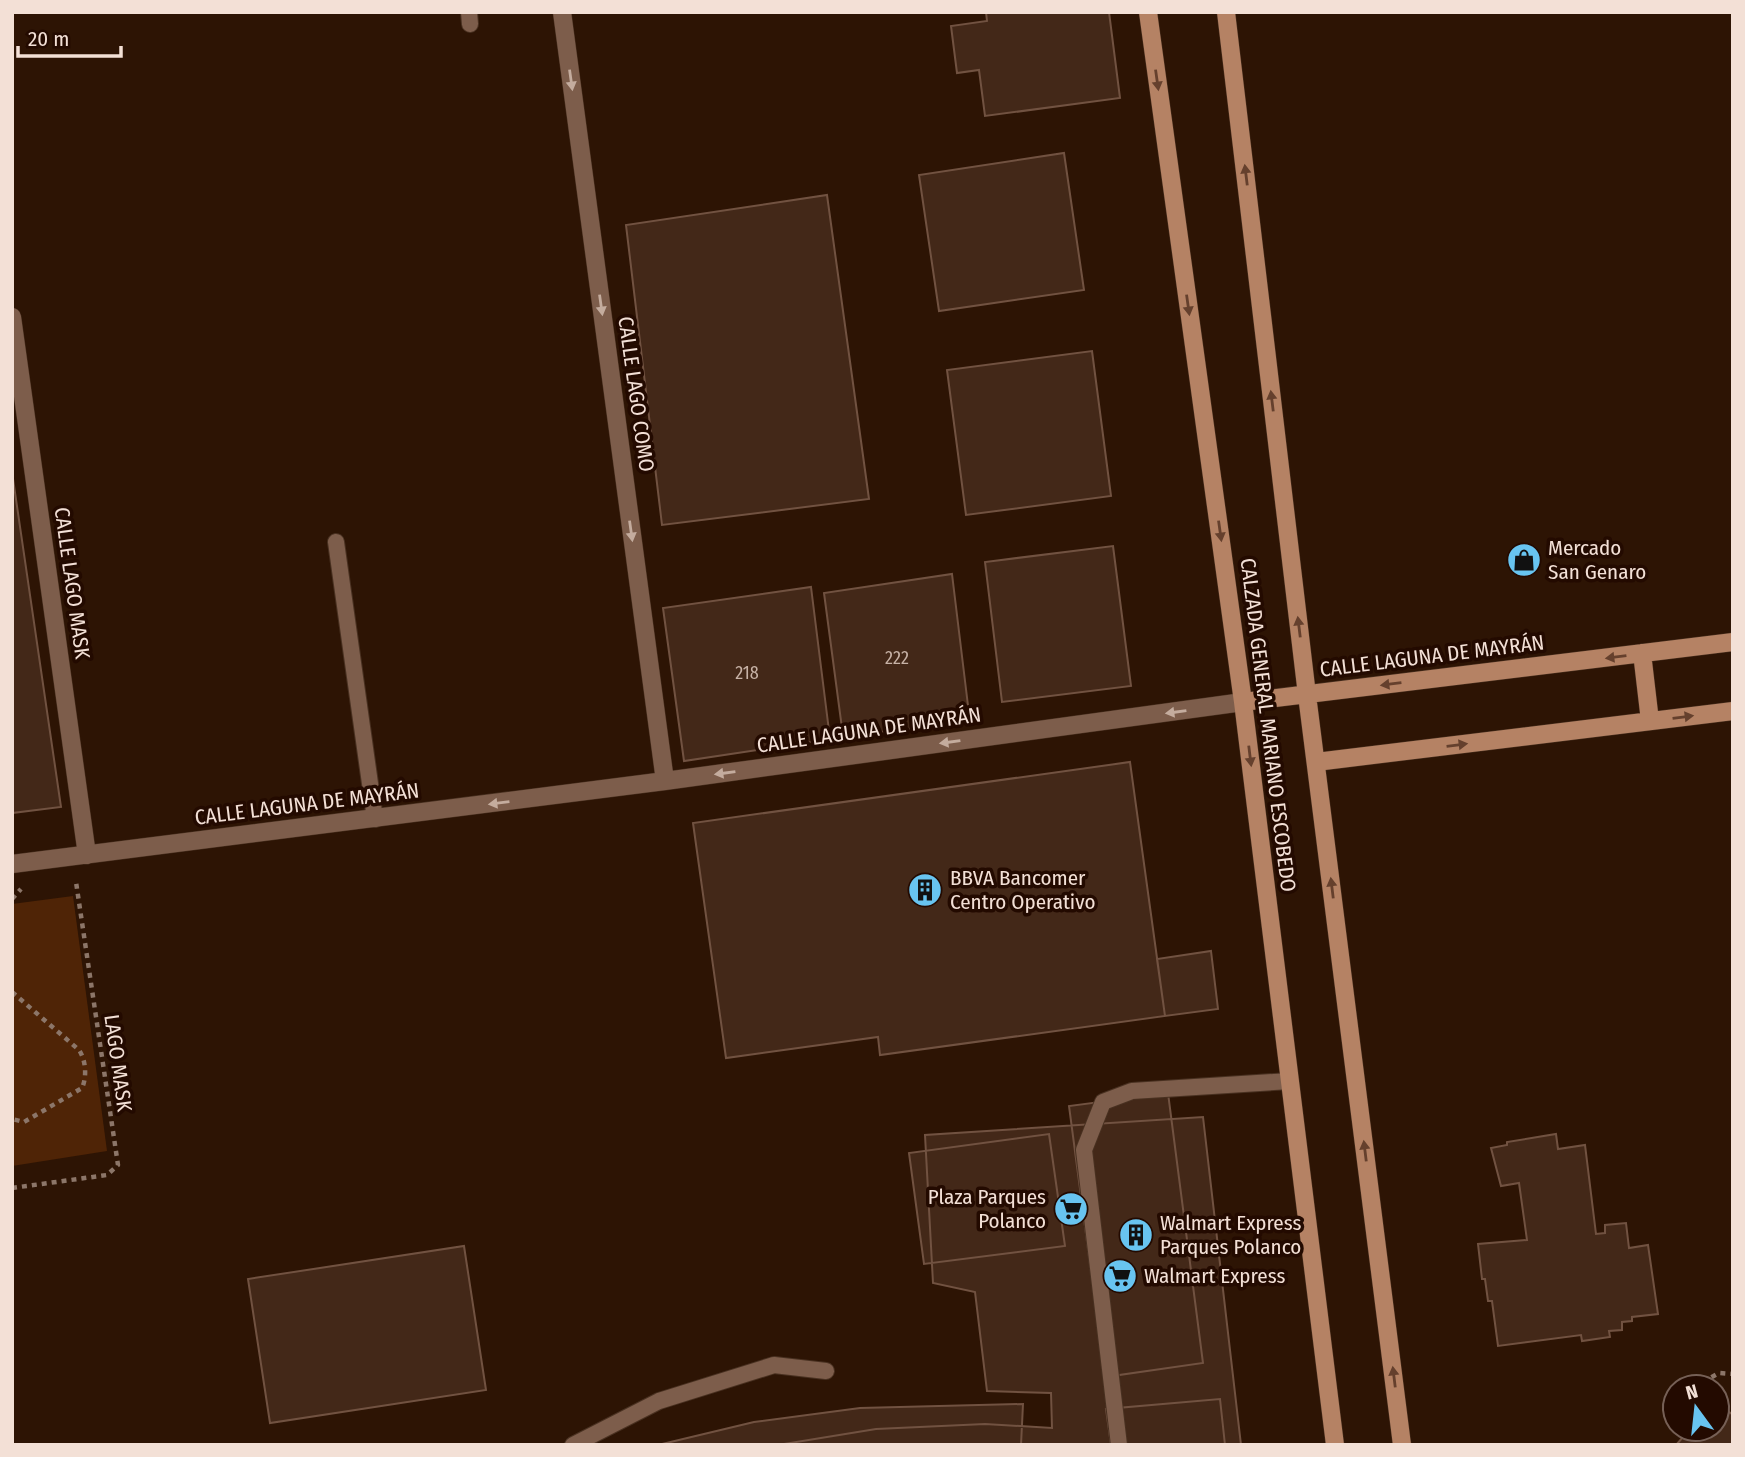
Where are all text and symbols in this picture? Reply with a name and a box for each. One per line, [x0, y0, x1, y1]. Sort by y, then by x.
scale bar [18, 14, 121, 58]
text: 20 m [28, 26, 69, 52]
one-way arrow [566, 69, 577, 91]
one-way arrow [1152, 69, 1163, 91]
one-way arrow [1240, 164, 1251, 186]
one-way arrow [1183, 294, 1194, 316]
one-way arrow [596, 295, 607, 317]
street label: CALLE LAGO COMO [612, 315, 660, 473]
one-way arrow [1267, 390, 1278, 412]
street label: CALLE LAGO MASK [48, 505, 96, 661]
one-way arrow [626, 520, 637, 542]
one-way arrow [1214, 520, 1225, 542]
place label: Mercado San Genaro [1548, 535, 1646, 585]
shop icon: Mercado San Genaro [1505, 541, 1543, 579]
street label: CALZADA GENERAL MARIANO ESCOBEDO [1235, 557, 1301, 893]
one-way arrow [1294, 616, 1305, 638]
street label: CALLE LAGUNA DE MAYRÁN [1318, 629, 1546, 683]
house number: 222 [885, 647, 909, 669]
one-way arrow [1605, 651, 1627, 662]
house number: 218 [735, 662, 759, 684]
one-way arrow [1379, 679, 1401, 690]
street label: CALLE LAGUNA DE MAYRÁN [755, 701, 983, 759]
one-way arrow [1165, 706, 1187, 717]
one-way arrow [1672, 712, 1694, 723]
one-way arrow [939, 737, 961, 748]
one-way arrow [1446, 739, 1468, 750]
one-way arrow [1245, 745, 1256, 767]
one-way arrow [714, 768, 736, 779]
street label: CALLE LAGUNA DE MAYRÁN [193, 777, 421, 831]
one-way arrow [488, 797, 510, 808]
place label: BBVA Bancomer Centro Operativo [950, 865, 1095, 915]
building icon: BBVA Bancomer Centro Operativo [906, 871, 944, 909]
one-way arrow [1326, 877, 1337, 899]
street label: LAGO MASK [98, 1013, 138, 1114]
one-way arrow [1360, 1140, 1371, 1162]
place label: Plaza Parques Polanco [928, 1184, 1046, 1234]
supermarket icon: Plaza Parques Polanco [1052, 1190, 1090, 1228]
place label: Walmart Express Parques Polanco [1160, 1210, 1301, 1260]
building icon: Walmart Express Parques Polanco [1117, 1216, 1155, 1254]
supermarket icon: Walmart Express [1101, 1257, 1139, 1295]
place label: Walmart Express [1144, 1263, 1285, 1289]
one-way arrow [1388, 1366, 1399, 1388]
north arrow [1661, 1373, 1731, 1443]
text: N [1683, 1379, 1700, 1405]

